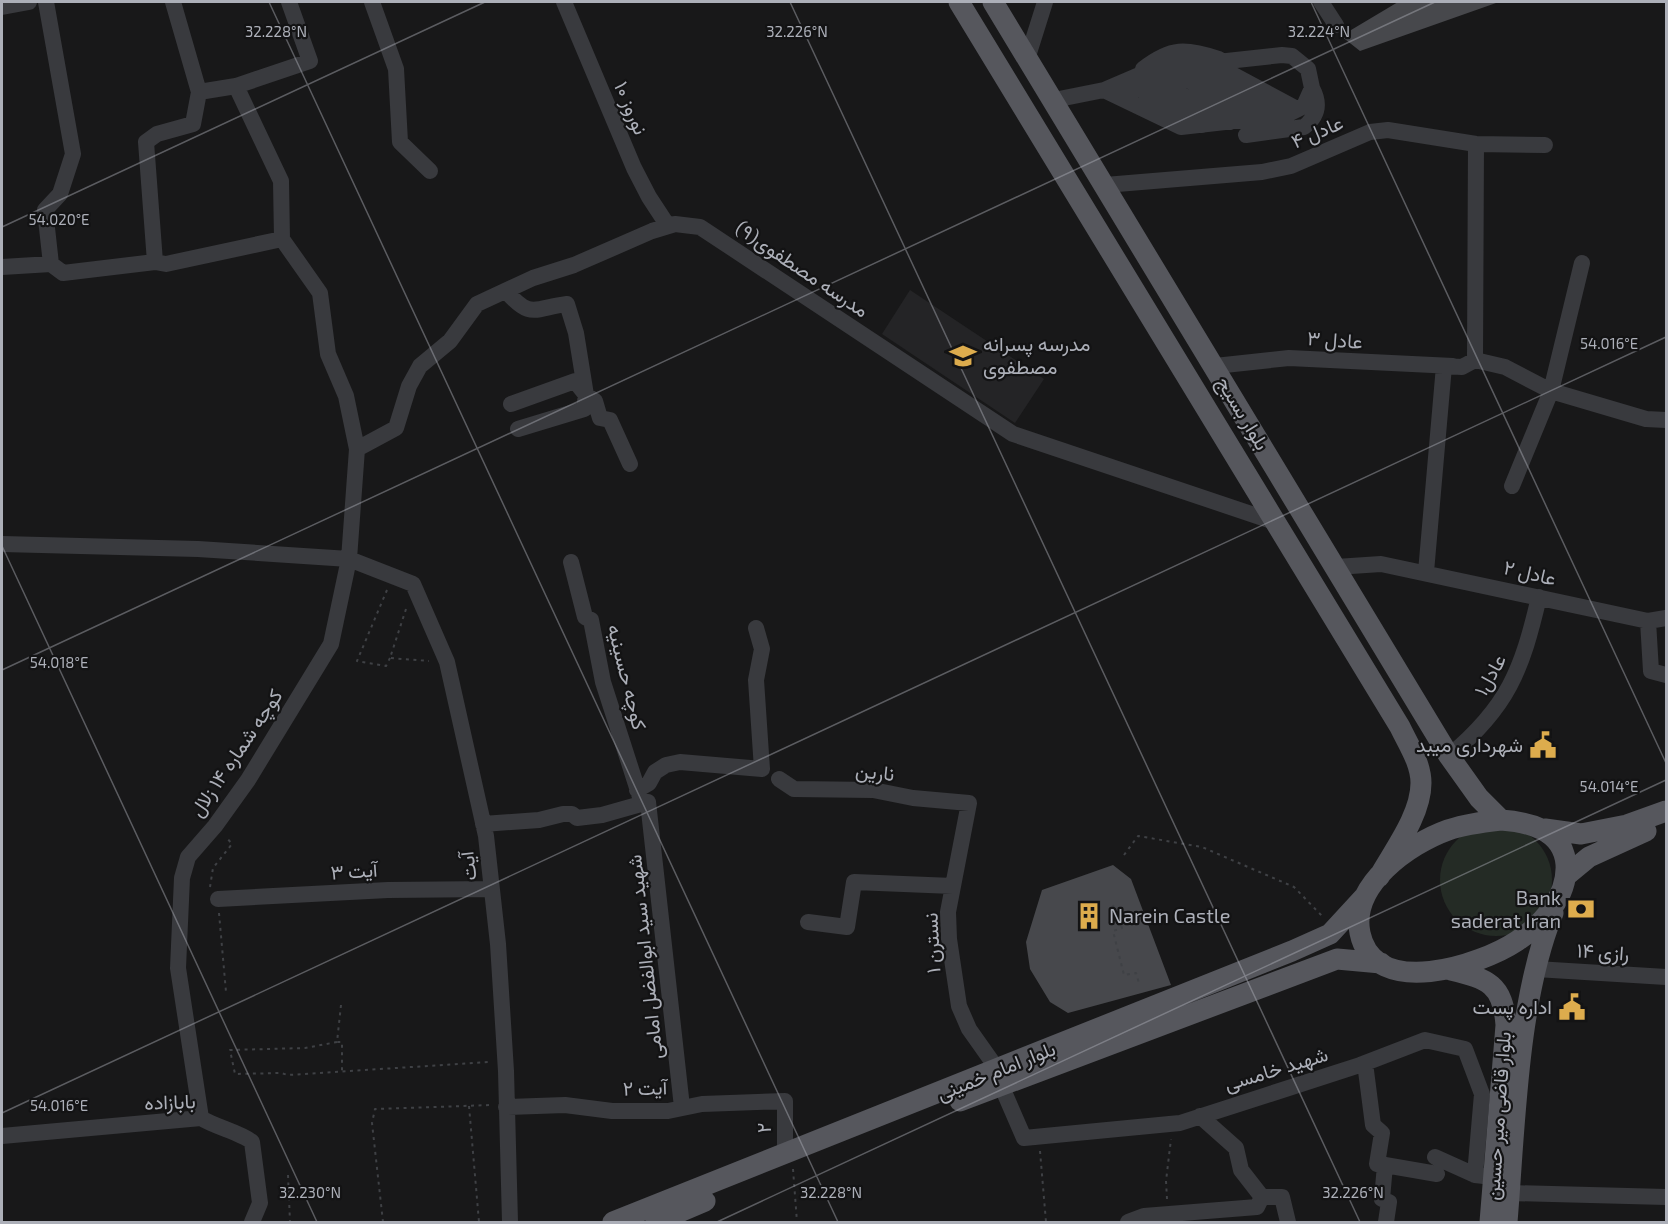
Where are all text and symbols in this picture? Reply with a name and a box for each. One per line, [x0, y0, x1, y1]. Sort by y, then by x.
text: 32.228°N [245, 22, 307, 40]
text: 32.226°N [766, 22, 828, 40]
text: 32.224°N [1288, 22, 1350, 40]
street label: نوروز ۱۰ [608, 77, 654, 139]
street label: عادل ۴ [1287, 109, 1347, 154]
text: 54.020°E [28, 210, 90, 228]
street label: مدرسه مصطفوی(۹) [730, 215, 874, 323]
street label: عادل ۳ [1306, 325, 1364, 354]
place label: مدرسه پسرانه مصطفوی [983, 331, 1090, 380]
text: 54.016°E [1580, 334, 1638, 352]
school or university icon: مدرسه پسرانه مصطفوی [948, 341, 978, 371]
street label: بلوار بسیج [1210, 371, 1275, 455]
street label: عادل ۲ [1501, 554, 1559, 591]
street label: کوچه حسینیه [600, 621, 653, 733]
street label: عادل۱ [1468, 650, 1511, 700]
text: 54.018°E [30, 653, 88, 671]
street label: کوچه شماره ۱۴ زلال [184, 684, 289, 823]
public building icon: شهرداری میبد [1528, 730, 1558, 760]
place label: شهرداری میبد [1416, 732, 1523, 758]
street label: نارین [854, 757, 896, 787]
text: 54.014°E [1580, 777, 1638, 795]
street label: آیت [453, 849, 482, 882]
street label: شهید سید ابوالفضل امامی [621, 853, 669, 1061]
street label: آیت ۳ [330, 856, 380, 885]
place label: Bank saderat Iran [1451, 885, 1561, 932]
bank icon: Bank saderat Iran [1566, 894, 1596, 924]
building icon: Narein Castle [1074, 901, 1104, 931]
place label: Narein Castle [1109, 903, 1230, 927]
street label: نسترن ۱ [917, 912, 947, 974]
street label: رازی ۱۴ [1576, 937, 1630, 967]
public building icon: اداره پست [1557, 992, 1587, 1022]
place label: اداره پست [1472, 994, 1552, 1021]
street label: بلوار قاضی میر حسین [1479, 1031, 1517, 1201]
street label: بلوار امام خمینی [933, 1035, 1059, 1107]
street label: شهید خامسی [1221, 1041, 1331, 1097]
street label: آیت ۲ [622, 1074, 669, 1101]
street label: بابازاده [144, 1088, 196, 1116]
text: 54.016°E [30, 1096, 88, 1114]
street label: ۲ [751, 1123, 775, 1133]
text: 32.230°N [279, 1183, 341, 1201]
text: 32.228°N [800, 1183, 862, 1201]
text: 32.226°N [1322, 1183, 1384, 1201]

